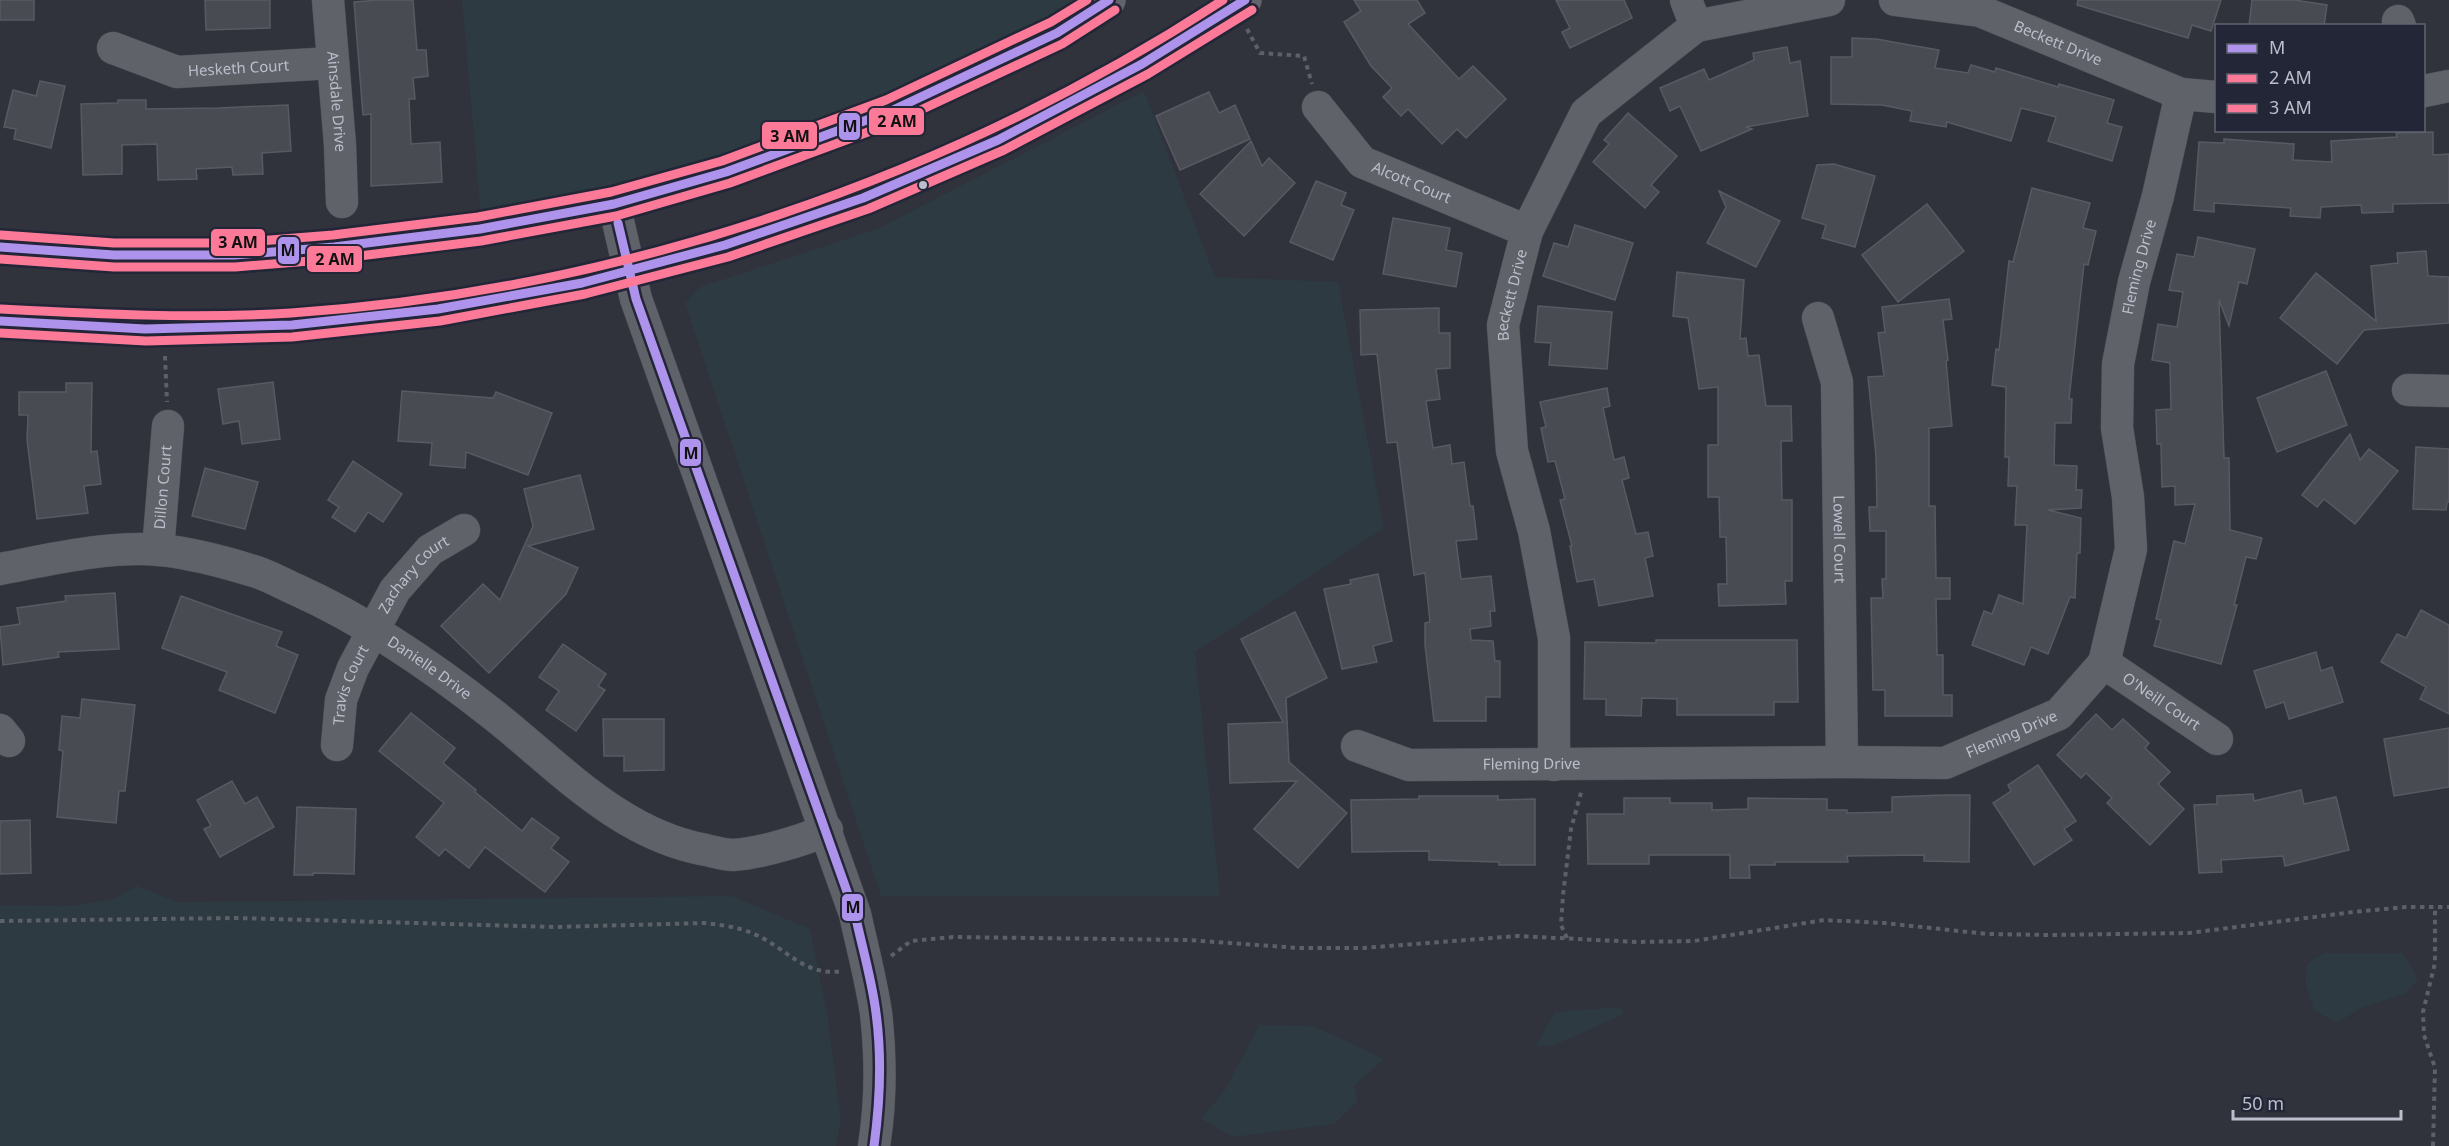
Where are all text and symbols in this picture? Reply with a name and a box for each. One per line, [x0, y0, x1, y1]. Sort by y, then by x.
street label: Beckett Drive [2011, 15, 2105, 69]
legend [2215, 24, 2425, 132]
text: M [2269, 35, 2285, 59]
street label: Ainsdale Drive [323, 50, 351, 152]
street label: Hesketh Court [187, 55, 290, 80]
text: 2 AM [2269, 65, 2312, 89]
text: 3 AM [2269, 95, 2312, 119]
line badge: 2 AM [868, 107, 925, 136]
text: 2 AM [877, 110, 917, 132]
line badge: M [838, 112, 861, 141]
text: M [842, 115, 858, 137]
line badge: 3 AM [761, 121, 818, 150]
text: 3 AM [770, 125, 810, 147]
street label: Alcott Court [1369, 156, 1455, 207]
unlabelled marker [917, 179, 929, 191]
street label: Fleming Drive [2117, 217, 2160, 316]
line badge: 3 AM [210, 228, 266, 257]
text: 3 AM [218, 231, 258, 253]
line badge: M [277, 236, 300, 265]
text: M [280, 239, 296, 261]
line badge: 2 AM [306, 245, 363, 273]
street label: Beckett Drive [1492, 247, 1531, 342]
text: 2 AM [315, 248, 355, 270]
line badge: M [679, 438, 702, 467]
text: M [683, 442, 699, 464]
street label: Dillon Court [149, 444, 175, 530]
street label: Lowell Court [1829, 495, 1851, 584]
street label: Zachary Court [373, 530, 453, 617]
street label: Danielle Drive [384, 631, 476, 703]
street label: Travis Court [328, 641, 373, 726]
street label: O'Neill Court [2119, 667, 2205, 734]
street label: Fleming Drive [1963, 705, 2060, 762]
street label: Fleming Drive [1483, 753, 1580, 773]
line badge: M [841, 893, 864, 922]
text: M [845, 896, 861, 918]
scale bar [2233, 1083, 2401, 1121]
text: 50 m [2242, 1091, 2284, 1115]

